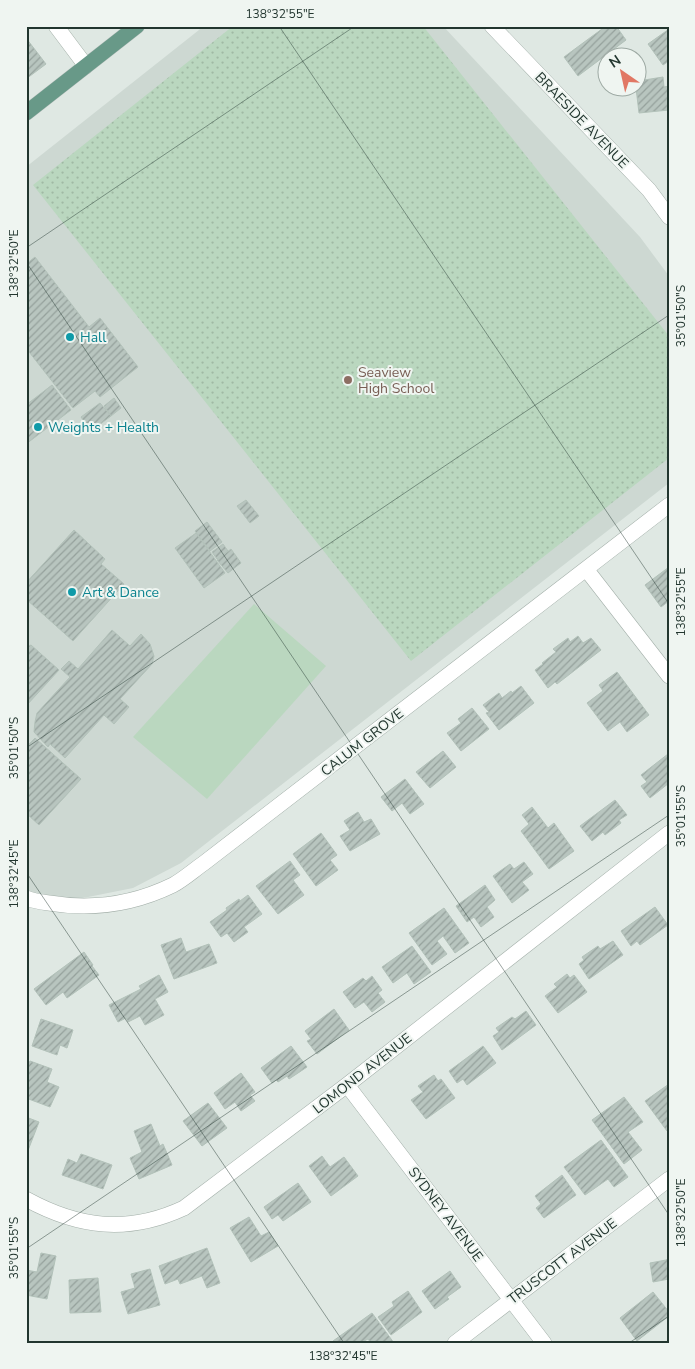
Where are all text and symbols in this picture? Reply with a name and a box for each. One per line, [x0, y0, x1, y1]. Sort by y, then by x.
text: 138°32'55"E [245, 6, 315, 22]
north arrow [598, 48, 648, 98]
text: N [605, 51, 625, 72]
street label: BRAESIDE AVENUE [531, 68, 633, 173]
text: 138°32'50"E [6, 229, 22, 299]
text: 35°01'50"S [673, 285, 689, 347]
place label: Hall [80, 328, 107, 347]
marker: Hall [64, 331, 76, 343]
place label: Seaview High School [358, 363, 435, 398]
marker: Seaview High School [342, 374, 354, 386]
place label: Weights + Health [48, 418, 159, 437]
marker: Weights + Health [32, 421, 44, 433]
text: 138°32'55"E [673, 567, 689, 637]
place label: Art & Dance [82, 583, 159, 602]
marker: Art & Dance [66, 586, 78, 598]
street label: CALUM GROVE [317, 704, 408, 781]
text: 35°01'50"S [6, 717, 22, 779]
text: 35°01'55"S [673, 785, 689, 847]
text: 138°32'45"E [6, 839, 22, 909]
street label: LOMOND AVENUE [309, 1029, 416, 1118]
street label: SYDNEY AVENUE [404, 1163, 487, 1265]
text: 138°32'50"E [673, 1178, 689, 1248]
street label: TRUSCOTT AVENUE [504, 1214, 621, 1309]
text: 35°01'55"S [6, 1217, 22, 1279]
text: 138°32'45"E [308, 1348, 378, 1364]

